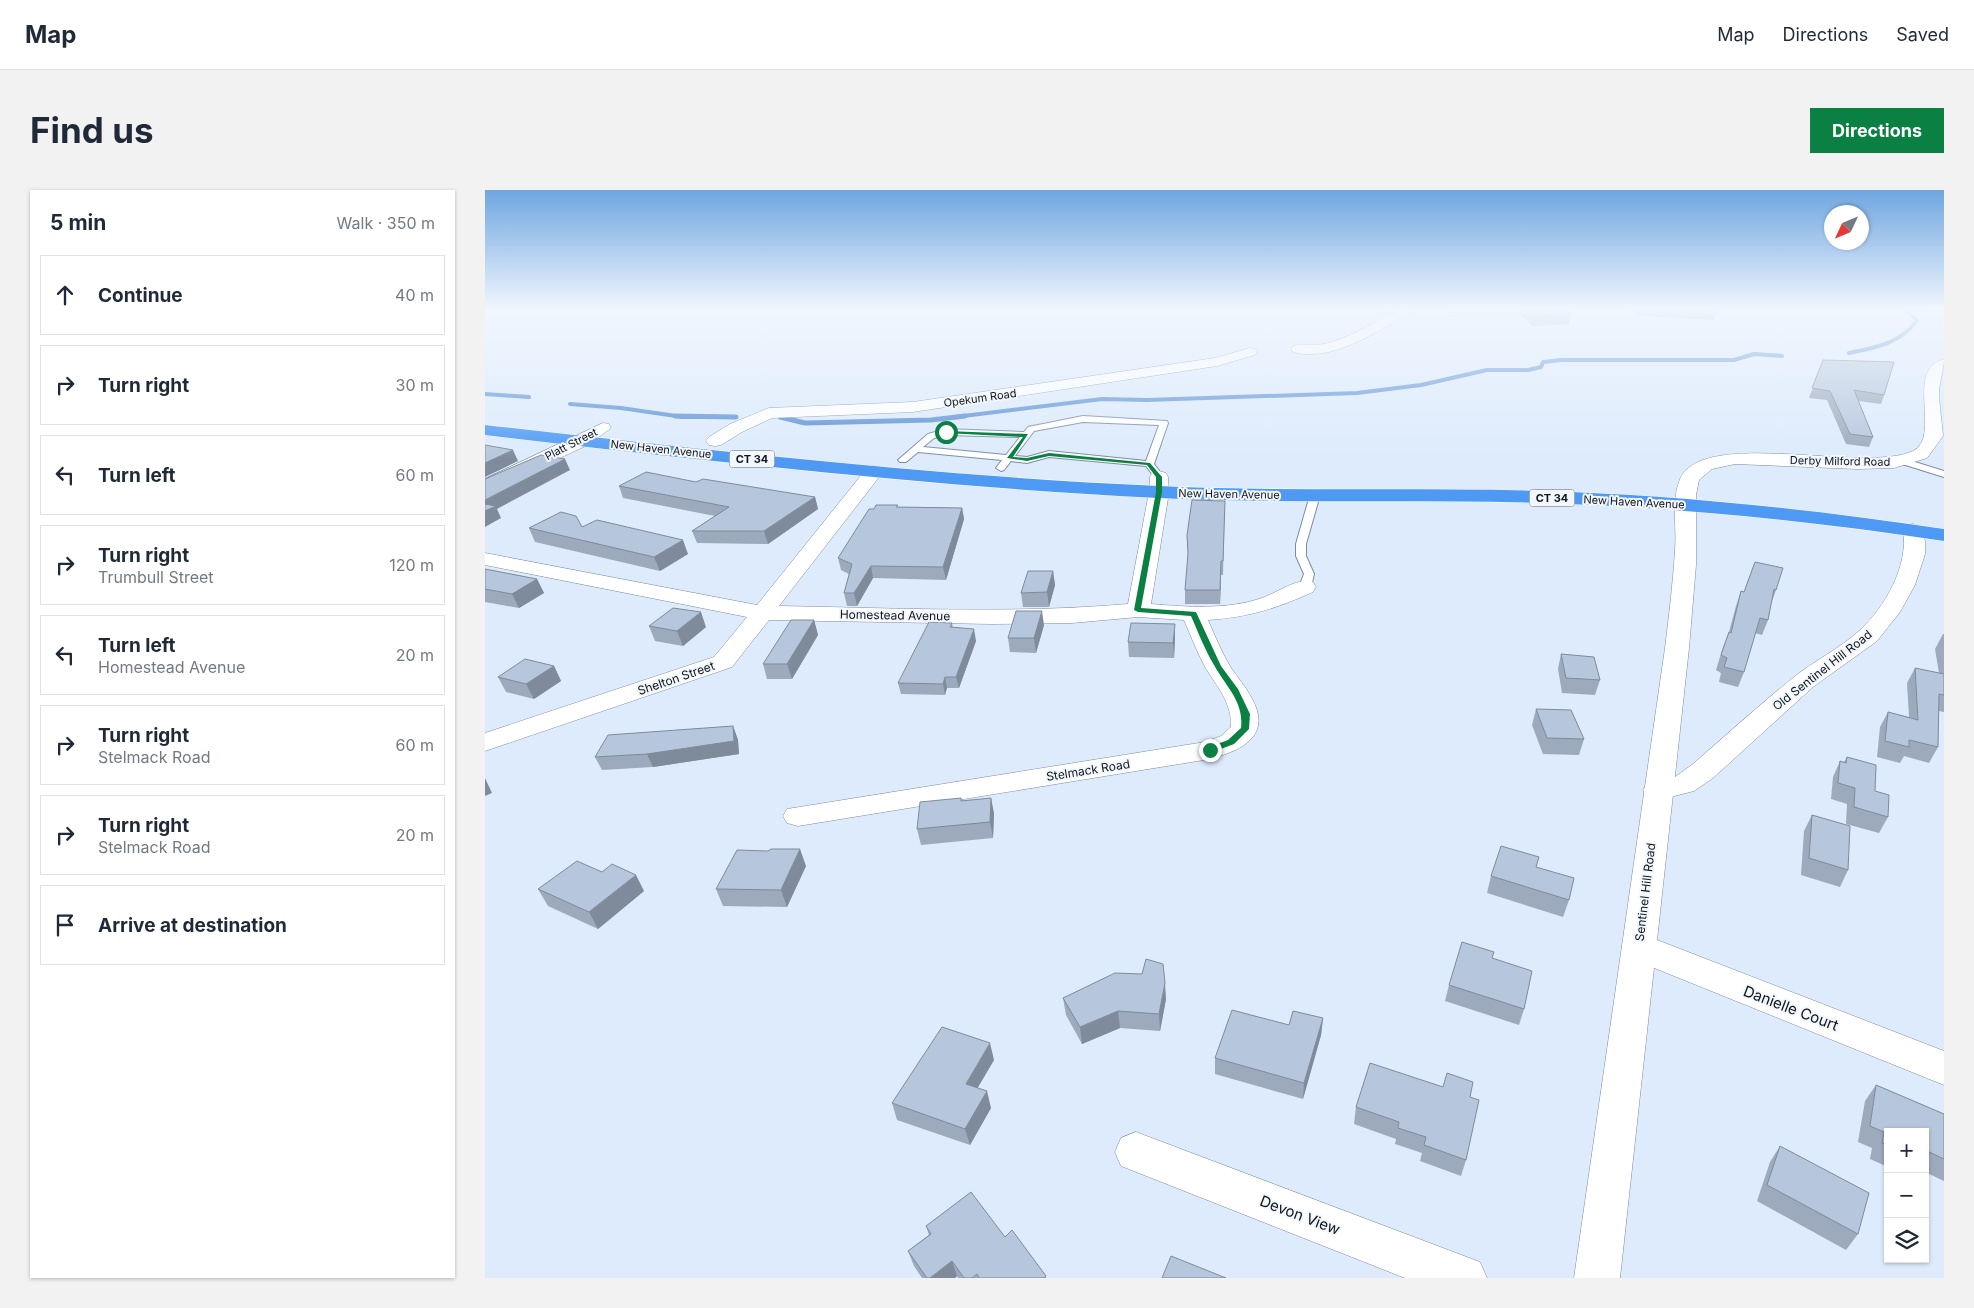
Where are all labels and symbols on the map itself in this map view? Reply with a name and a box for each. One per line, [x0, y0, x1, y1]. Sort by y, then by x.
north arrow [1824, 205, 1869, 250]
street label: Opekum Road [943, 386, 1017, 410]
route start [935, 421, 958, 444]
street label: Platt Street [542, 425, 600, 463]
street label: New Haven Avenue [610, 437, 712, 461]
road number: CT 34 [729, 450, 775, 468]
street label: Derby Milford Road [1790, 453, 1890, 469]
street label: New Haven Avenue [1178, 486, 1280, 502]
road number: CT 34 [1529, 490, 1575, 506]
street label: New Haven Avenue [1583, 492, 1685, 512]
street label: Homestead Avenue [840, 607, 950, 623]
street label: Old Sentinel Hill Road [1769, 627, 1875, 713]
street label: Shelton Street [636, 658, 716, 698]
route end [1199, 739, 1222, 762]
street label: Stelmack Road [1045, 756, 1131, 784]
street label: Sentinel Hill Road [1632, 842, 1658, 942]
street label: Danielle Court [1741, 981, 1841, 1035]
street label: Devon View [1257, 1191, 1343, 1239]

